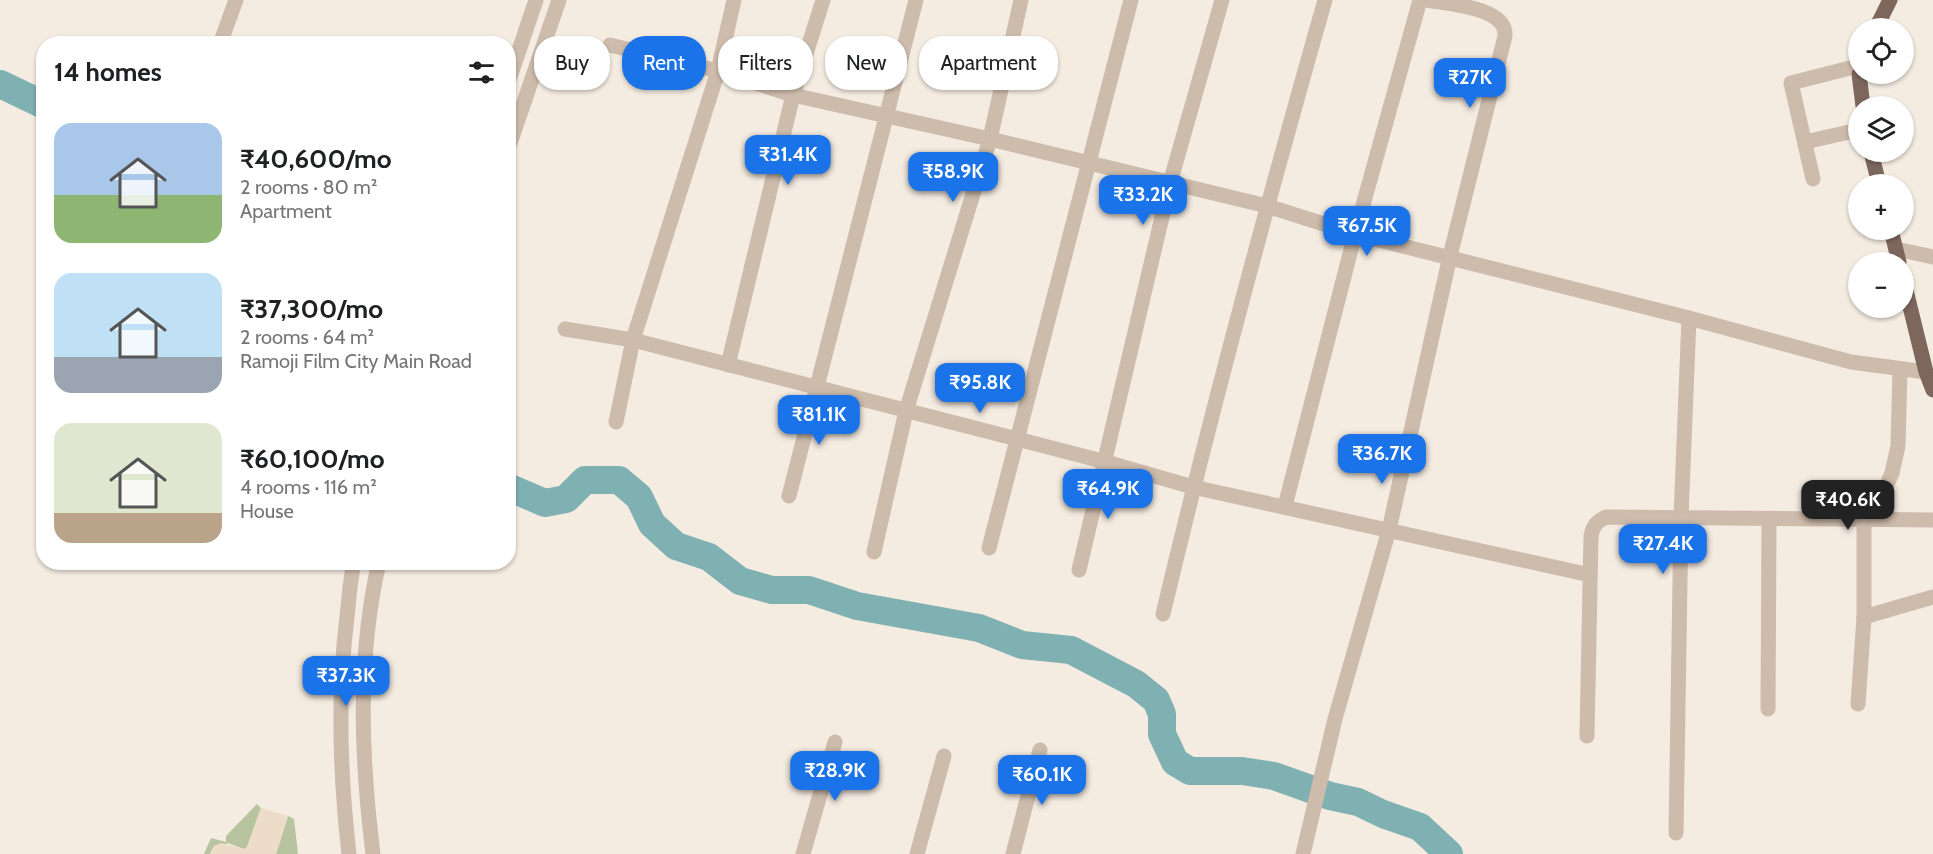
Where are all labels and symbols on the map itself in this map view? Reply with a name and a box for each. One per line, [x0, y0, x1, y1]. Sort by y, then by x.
pin: ₹27K [1434, 58, 1506, 109]
pin: ₹31.4K [739, 135, 837, 186]
pin: ₹58.9K [904, 152, 1002, 203]
pin: ₹33.2K [1094, 175, 1192, 226]
pin: ₹67.5K [1318, 206, 1416, 257]
pin: ₹95.8K [931, 363, 1029, 414]
pin: ₹81.1K [770, 395, 868, 446]
pin: ₹36.7K [1333, 434, 1431, 485]
pin: ₹64.9K [1059, 469, 1157, 520]
pin: ₹40.6K [1799, 480, 1897, 531]
pin: ₹27.4K [1614, 524, 1712, 575]
pin: ₹37.3K [297, 656, 395, 707]
pin: ₹28.9K [786, 751, 884, 802]
pin: ₹60.1K [993, 755, 1091, 806]

